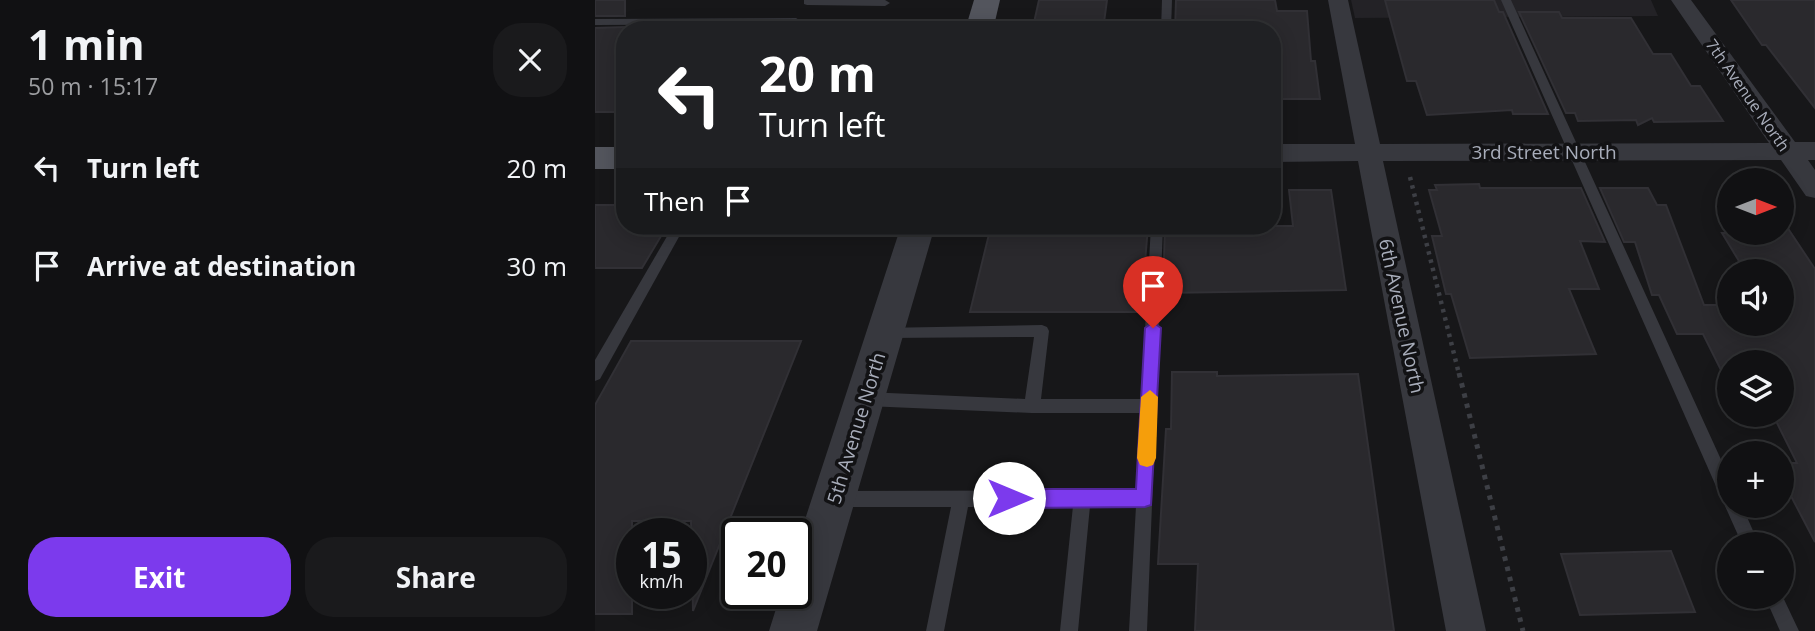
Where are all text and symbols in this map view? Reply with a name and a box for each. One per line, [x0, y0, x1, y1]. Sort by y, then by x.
text: 1 min [28, 15, 145, 72]
button: close [493, 23, 567, 97]
street label: 7th Avenue North [1701, 34, 1795, 156]
text: 20 m [759, 40, 876, 106]
icon: left [644, 49, 735, 140]
text: 50 m · 15:17 [28, 70, 158, 102]
text: Turn left [759, 103, 885, 146]
street label: 3rd Street North [1471, 139, 1617, 165]
icon: left [28, 149, 66, 187]
text: Turn left [87, 150, 199, 186]
text: 20 m [506, 150, 567, 186]
north arrow [1717, 168, 1794, 245]
map controls [1717, 168, 1794, 609]
icon: arrive [719, 182, 757, 220]
text: Then [644, 183, 705, 219]
street label: 6th Avenue North [1373, 236, 1431, 396]
icon: arrive [28, 247, 66, 285]
text: Arrive at destination [87, 248, 356, 284]
text: 30 m [506, 248, 567, 284]
pin [1123, 256, 1183, 328]
button: sound [1717, 259, 1794, 336]
icon: arrive [1134, 267, 1172, 305]
street label: 5th Avenue North [821, 349, 891, 507]
button: layers [1717, 350, 1794, 427]
button: + [1717, 441, 1794, 518]
position arrow [972, 461, 1046, 535]
speed limit sign: 20 [721, 518, 812, 609]
text: 15 [641, 531, 682, 578]
button: − [1717, 532, 1794, 609]
button: Exit [28, 537, 291, 617]
button: Share [305, 537, 567, 617]
text: km/h [640, 569, 683, 593]

